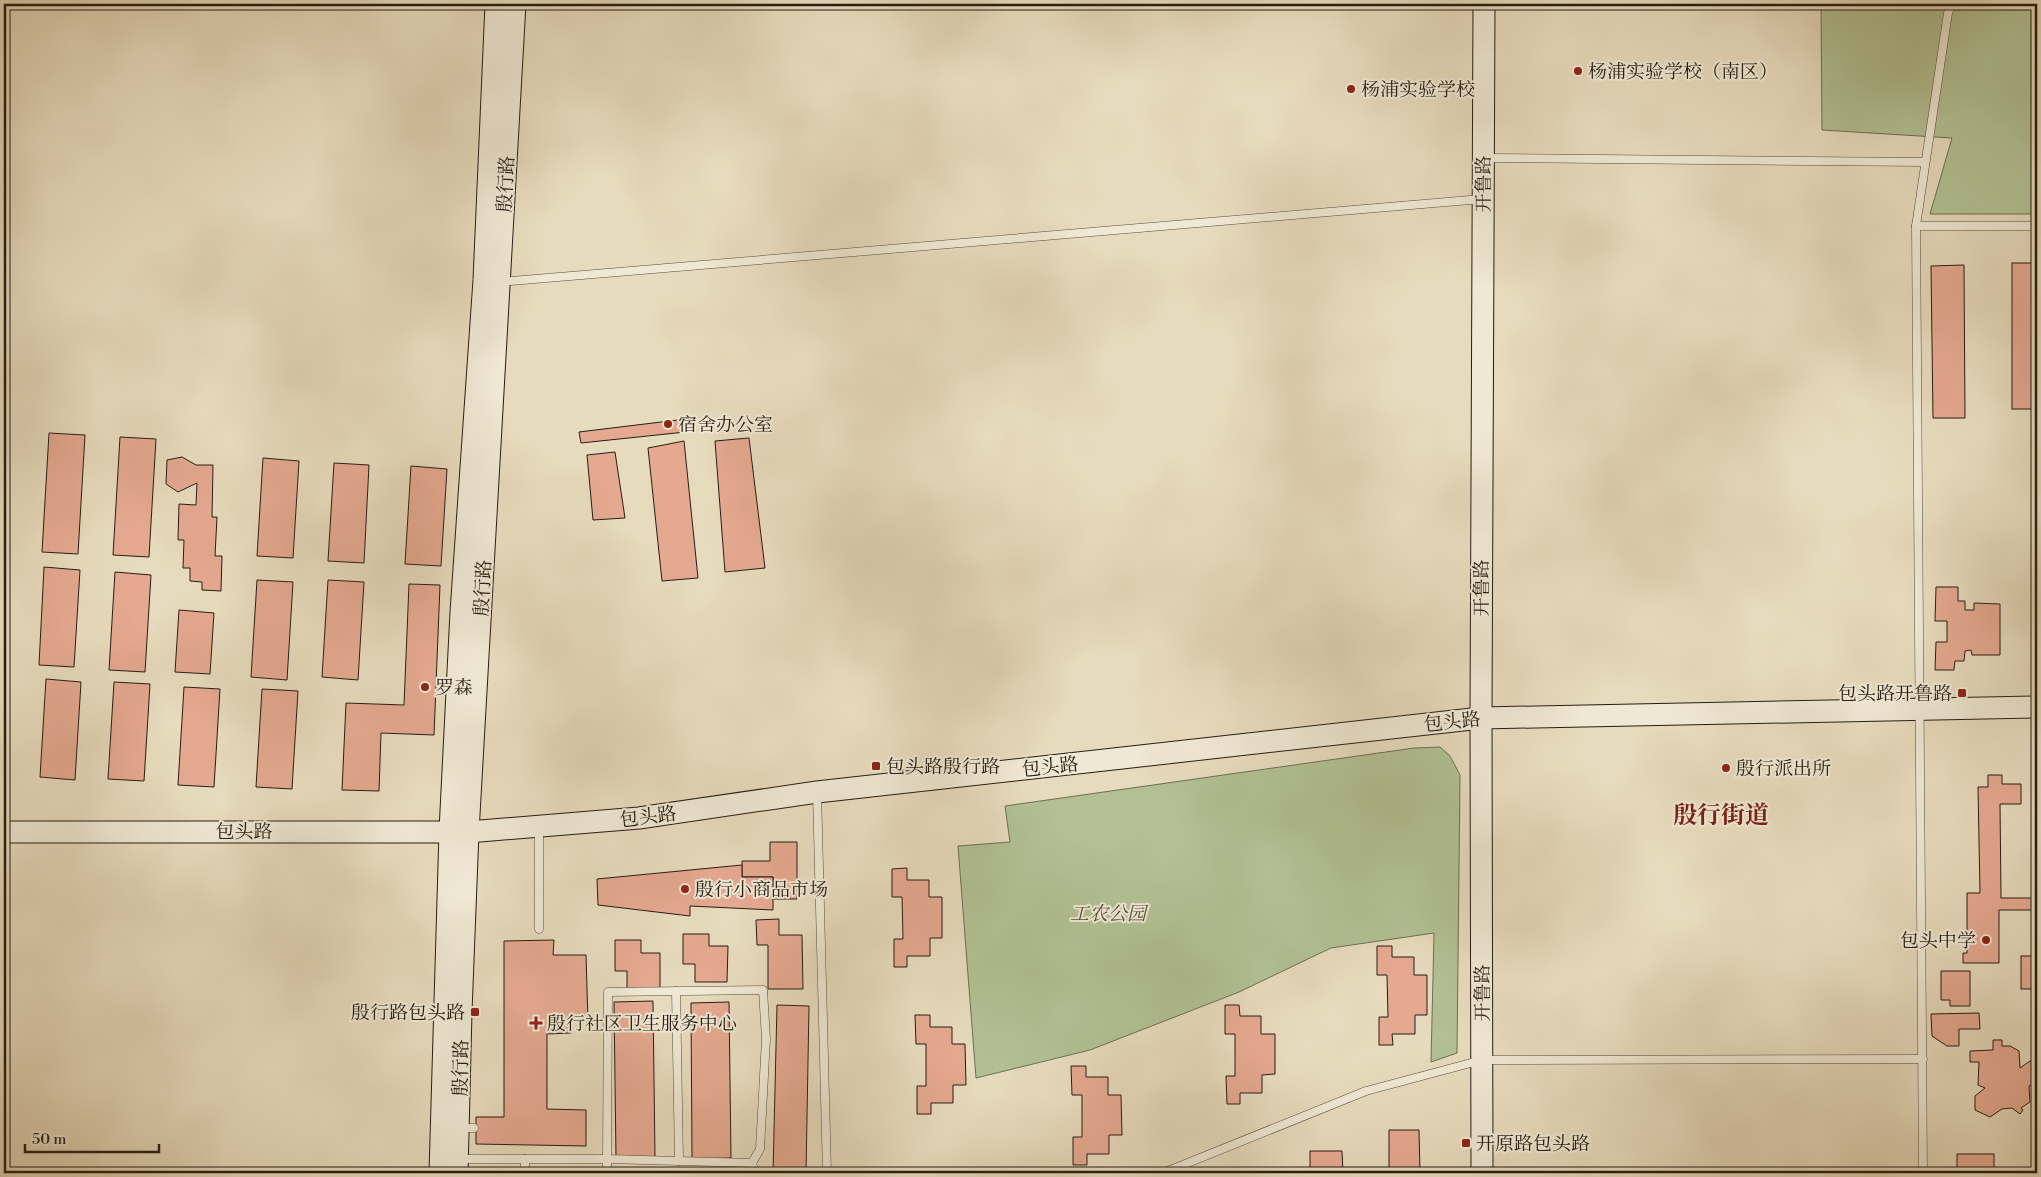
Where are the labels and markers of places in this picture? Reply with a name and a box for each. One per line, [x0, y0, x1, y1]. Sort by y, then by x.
place label: 杨浦实验学校（南区） [1588, 60, 1778, 84]
marker: 杨浦实验学校（南区） [1572, 65, 1584, 77]
place label: 杨浦实验学校 [1361, 78, 1475, 102]
marker: 杨浦实验学校 [1345, 83, 1357, 95]
place label: 宿舍办公室 [678, 413, 773, 437]
marker: 宿舍办公室 [662, 418, 674, 430]
place label: 罗森 [435, 676, 473, 700]
marker: 罗森 [419, 681, 431, 693]
place label: 包头路开鲁路 [1838, 682, 1952, 706]
marker: 包头路开鲁路 [1956, 687, 1968, 699]
place label: 包头路殷行路 [886, 755, 1000, 779]
place label: 殷行派出所 [1736, 757, 1831, 781]
marker: 包头路殷行路 [870, 760, 882, 772]
marker: 殷行派出所 [1720, 762, 1732, 774]
place label: 殷行小商品市场 [695, 878, 828, 902]
marker: 殷行小商品市场 [679, 883, 691, 895]
place label: 包头中学 [1900, 929, 1976, 953]
marker: 包头中学 [1980, 934, 1992, 946]
place label: 殷行路包头路 [351, 1001, 465, 1025]
marker: 殷行路包头路 [469, 1006, 481, 1018]
place label: 殷行社区卫生服务中心 [547, 1012, 737, 1036]
marker: 殷行社区卫生服务中心 [529, 1016, 543, 1030]
place label: 开原路包头路 [1476, 1132, 1590, 1156]
marker: 开原路包头路 [1460, 1137, 1472, 1149]

